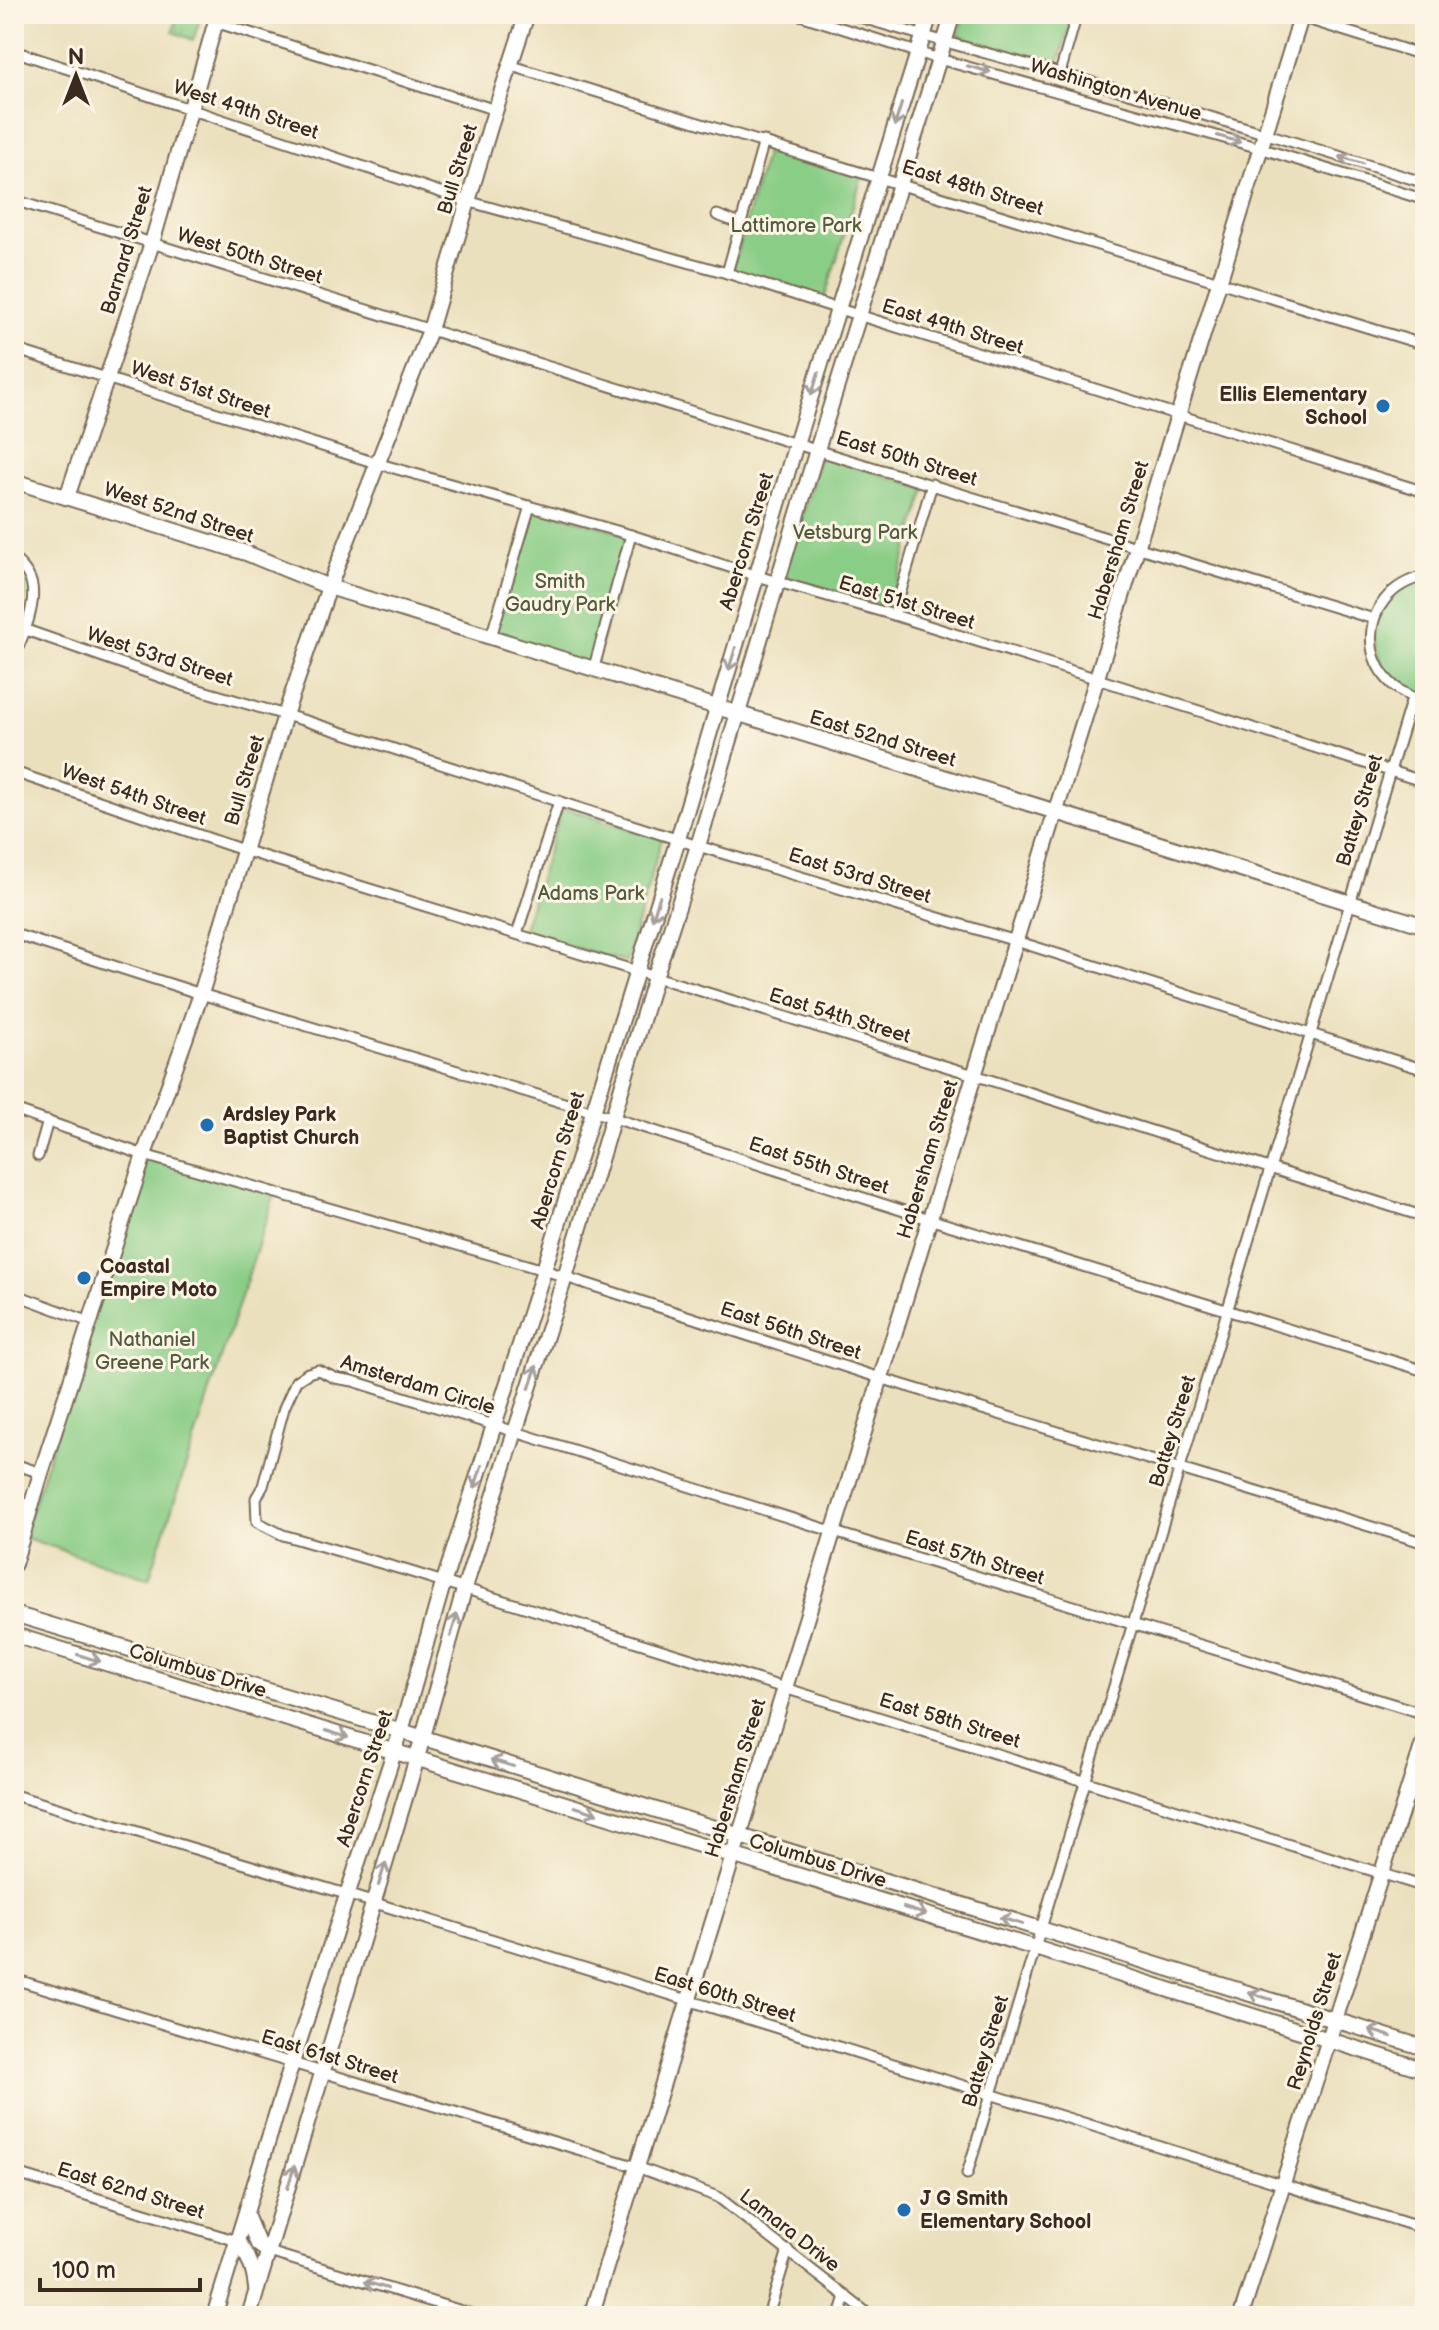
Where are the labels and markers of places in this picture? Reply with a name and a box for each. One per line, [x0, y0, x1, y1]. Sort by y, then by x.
place label: Ellis Elementary School [1219, 383, 1368, 430]
marker: Ellis Elementary School [1374, 397, 1392, 415]
place label: Ardsley Park Baptist Church [222, 1103, 359, 1150]
marker: Ardsley Park Baptist Church [198, 1116, 216, 1134]
place label: Coastal Empire Moto [100, 1255, 217, 1302]
marker: Coastal Empire Moto [75, 1269, 93, 1287]
place label: J G Smith Elementary School [920, 2187, 1091, 2234]
marker: J G Smith Elementary School [895, 2201, 913, 2219]

